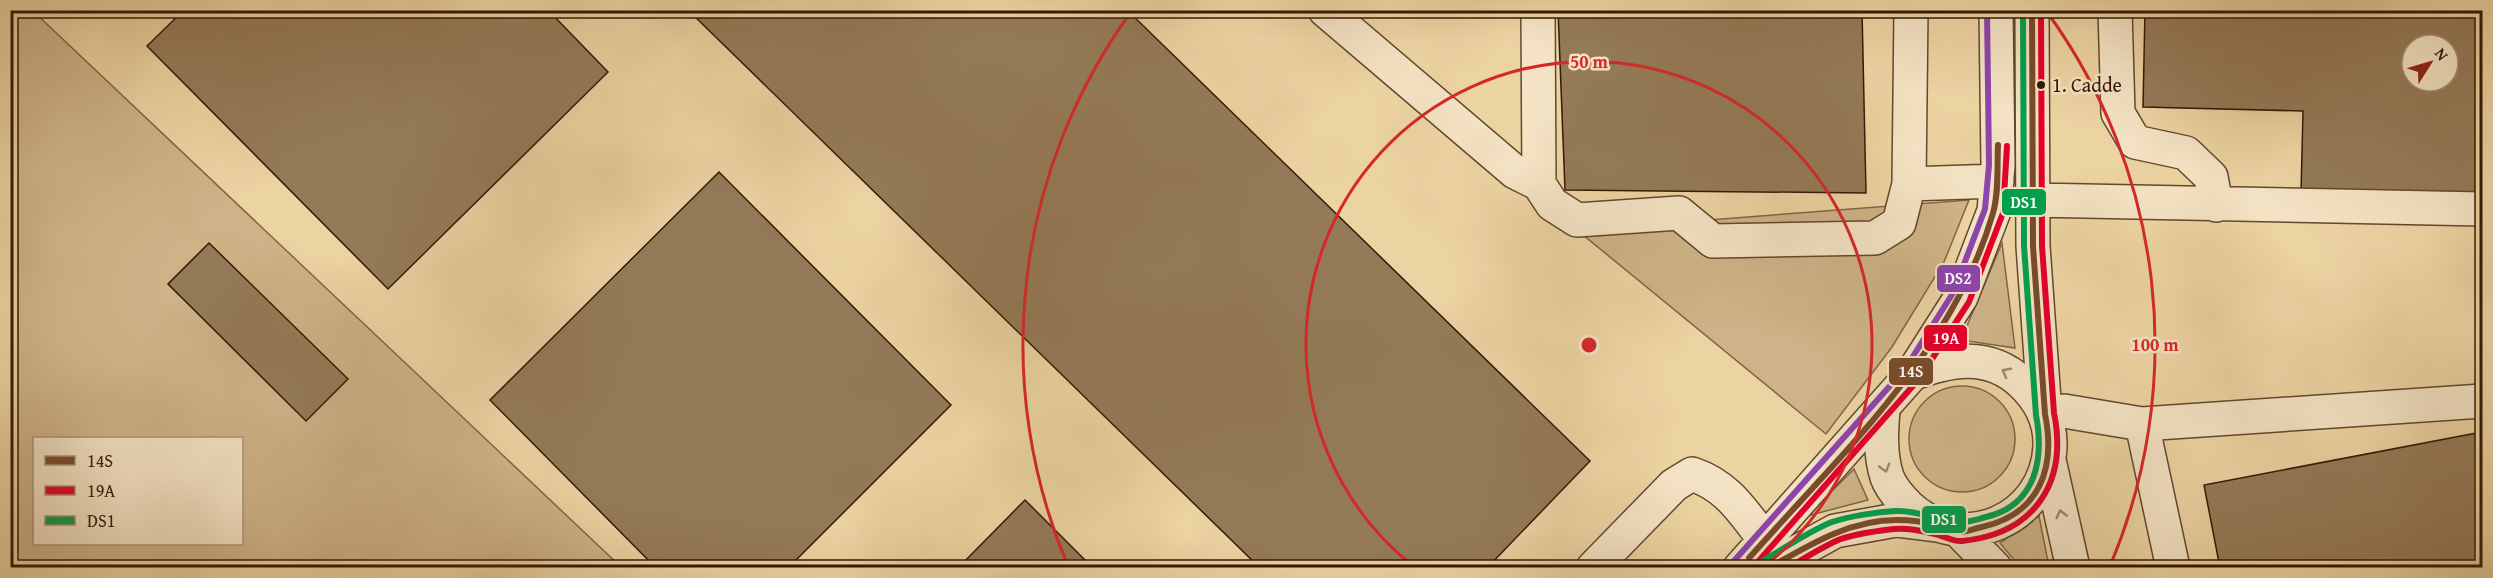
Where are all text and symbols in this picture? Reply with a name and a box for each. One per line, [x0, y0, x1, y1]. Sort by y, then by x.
north arrow [2400, 33, 2460, 93]
text: N [2429, 42, 2455, 66]
text: 50 m [1570, 48, 1609, 75]
place label: 1. Cadde [2052, 70, 2122, 99]
marker: 1. Cadde [2035, 79, 2047, 91]
line badge: DS1 [2001, 188, 2047, 216]
text: DS1 [2010, 190, 2038, 214]
line badge: DS2 [1936, 264, 1981, 293]
text: DS2 [1944, 266, 1972, 290]
line badge: 19A [1923, 324, 1968, 352]
text: 19A [1933, 326, 1960, 350]
text: 100 m [2131, 331, 2179, 358]
centre of rings [1579, 335, 1599, 355]
line badge: 14S [1888, 357, 1934, 386]
text: 14S [1899, 359, 1923, 383]
one-way arrow [2002, 368, 2012, 379]
legend [33, 437, 243, 545]
text: 14S [87, 447, 113, 474]
one-way arrow [1878, 462, 1890, 473]
text: 19A [87, 477, 115, 504]
line badge: DS1 [1921, 505, 1967, 534]
text: DS1 [87, 507, 115, 534]
text: DS1 [1930, 507, 1958, 531]
one-way arrow [2055, 509, 2068, 519]

